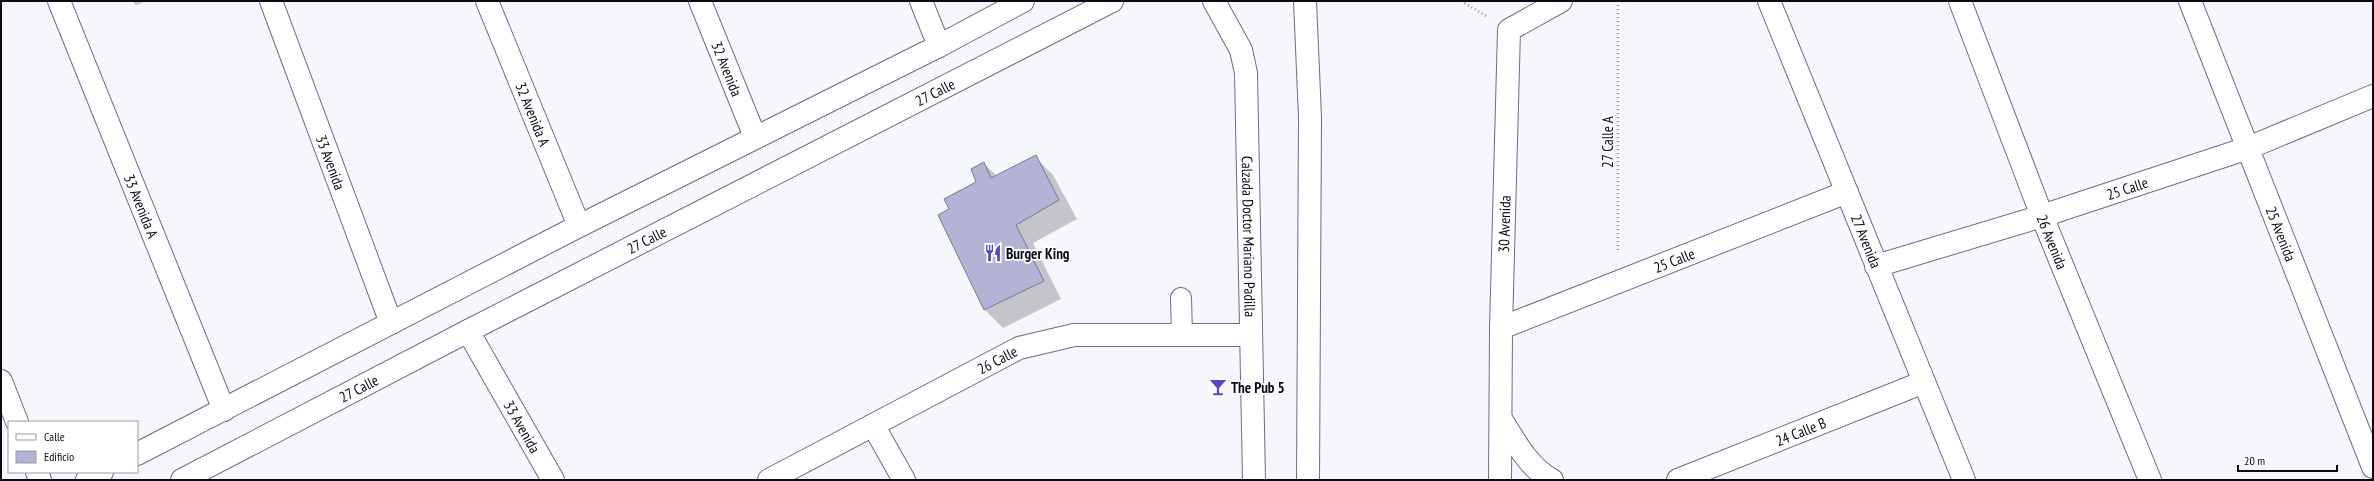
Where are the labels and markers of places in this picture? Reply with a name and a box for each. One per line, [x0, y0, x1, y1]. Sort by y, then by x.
restaurant icon: Burger King [983, 243, 1003, 263]
place label: Burger King [1006, 244, 1070, 263]
bar icon: The Pub 5 [1208, 377, 1228, 397]
place label: The Pub 5 [1231, 378, 1285, 397]

